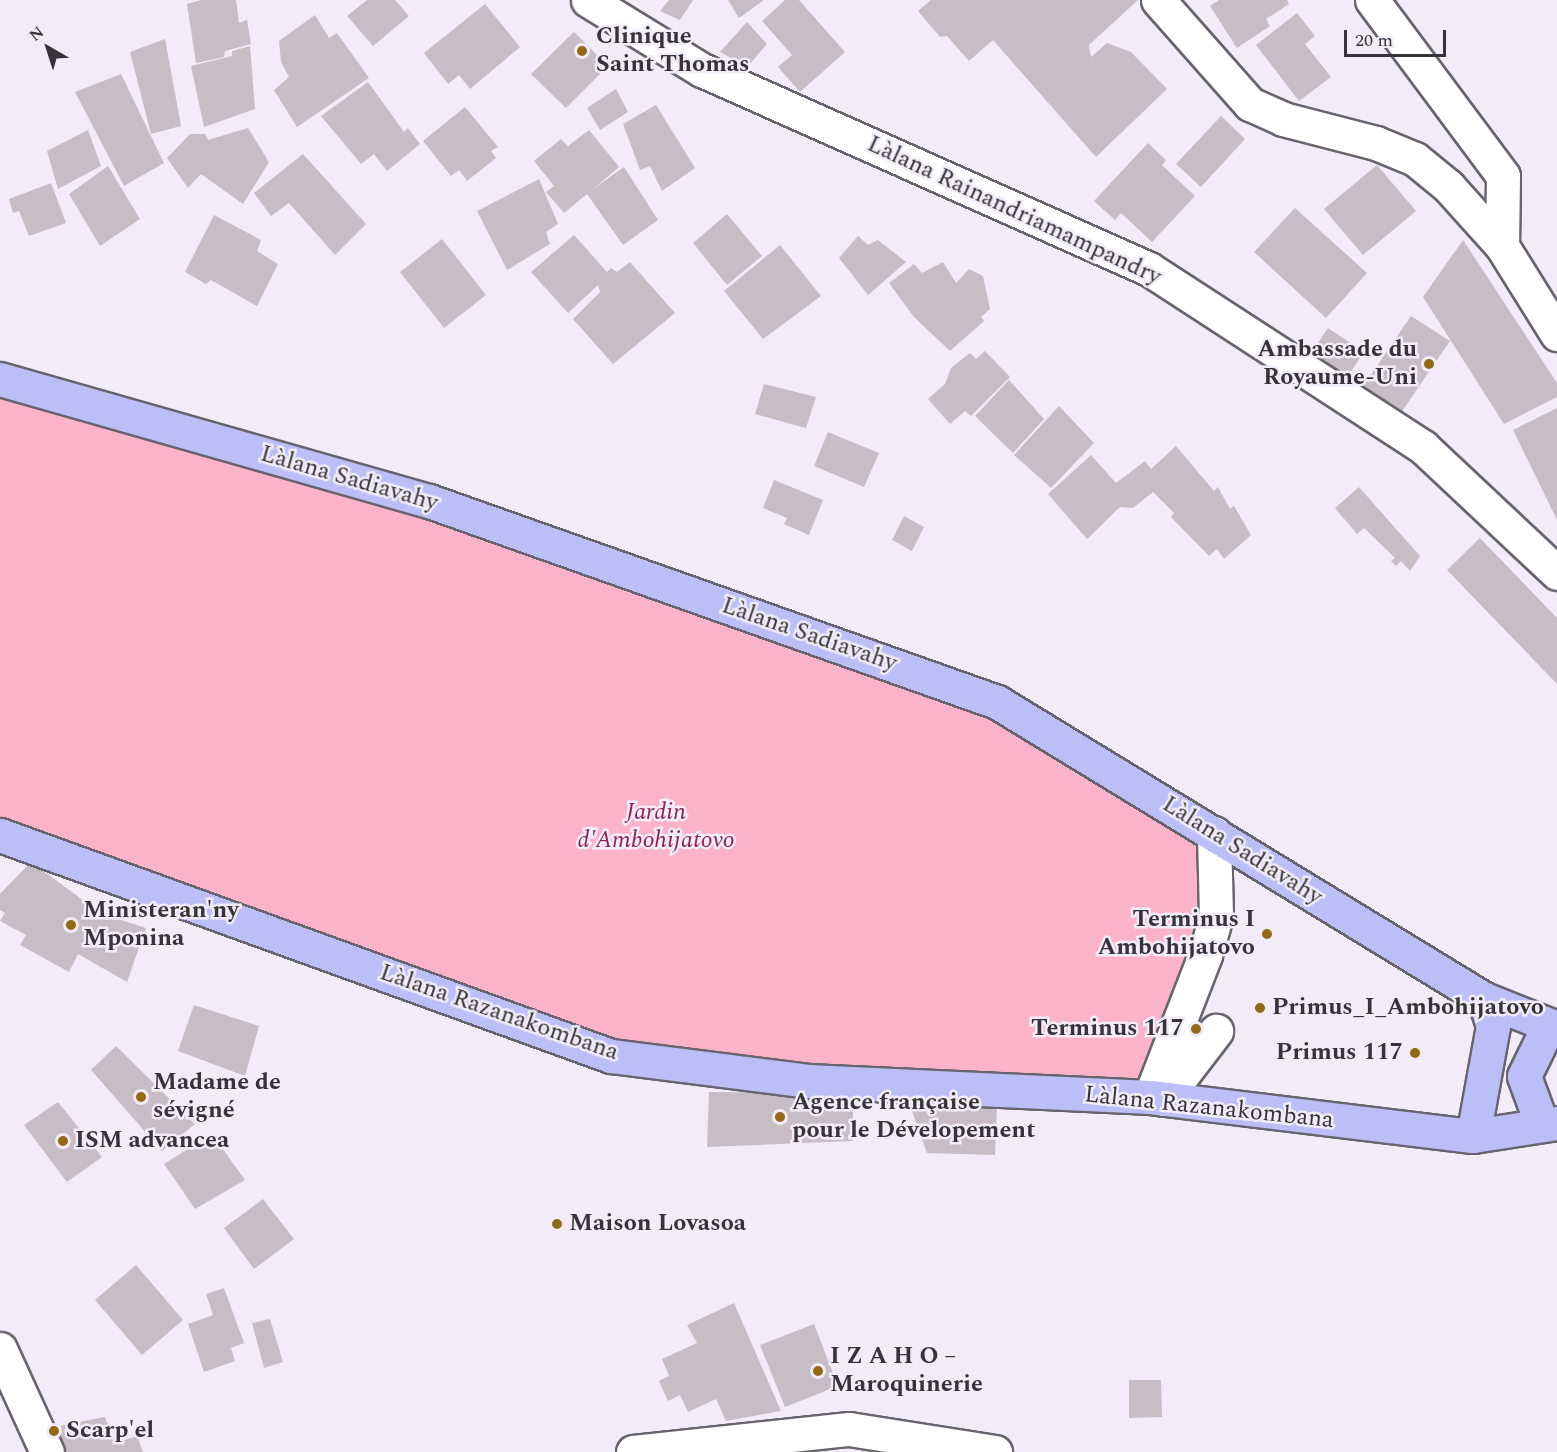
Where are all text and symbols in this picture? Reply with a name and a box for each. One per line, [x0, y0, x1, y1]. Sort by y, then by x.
north arrow [18, 18, 78, 78]
scale bar [1347, 18, 1449, 56]
text: N [24, 21, 49, 47]
place label: Clinique Saint Thomas [596, 23, 750, 79]
text: 20 m [1355, 27, 1393, 54]
marker: Clinique Saint Thomas [573, 42, 591, 60]
street label: Làlana Rainandriamampandry [862, 130, 1166, 292]
place label: Ambassade du Royaume-Uni [1258, 336, 1417, 392]
marker: Ambassade du Royaume-Uni [1422, 357, 1436, 371]
street label: Làlana Sadiavahy [257, 440, 441, 518]
street label: Làlana Sadiavahy [718, 592, 900, 678]
street label: Làlana Sadiavahy [1157, 790, 1327, 912]
park label: Jardin d'Ambohijatovo [577, 799, 735, 855]
place label: Ministeran'ny Mponina [83, 897, 239, 953]
place label: Terminus I Ambohijatovo [1098, 906, 1255, 962]
marker: Ministeran'ny Mponina [64, 918, 78, 932]
marker: Terminus I Ambohijatovo [1260, 927, 1274, 941]
street label: Làlana Razanakombana [376, 959, 622, 1067]
place label: Primus_I_Ambohijatovo [1272, 994, 1544, 1022]
marker: Primus_I_Ambohijatovo [1253, 1001, 1267, 1015]
place label: Terminus 117 [1031, 1015, 1184, 1043]
marker: Terminus 117 [1189, 1022, 1203, 1036]
place label: Primus 117 [1276, 1039, 1403, 1067]
marker: Primus 117 [1408, 1046, 1422, 1060]
place label: Madame de sévigné [153, 1069, 281, 1125]
street label: Làlana Razanakombana [1083, 1081, 1335, 1135]
place label: Agence française pour le Dévelopement [792, 1089, 1035, 1145]
marker: Madame de sévigné [134, 1090, 148, 1104]
marker: Agence française pour le Dévelopement [773, 1110, 787, 1124]
place label: ISM advancea [75, 1127, 229, 1155]
marker: ISM advancea [56, 1134, 70, 1148]
place label: Maison Lovasoa [569, 1210, 746, 1238]
marker: Maison Lovasoa [550, 1217, 564, 1231]
place label: I Z A H O – Maroquinerie [830, 1343, 983, 1399]
marker: I Z A H O – Maroquinerie [811, 1364, 825, 1378]
place label: Scarp'el [66, 1417, 154, 1445]
marker: Scarp'el [47, 1424, 61, 1438]

